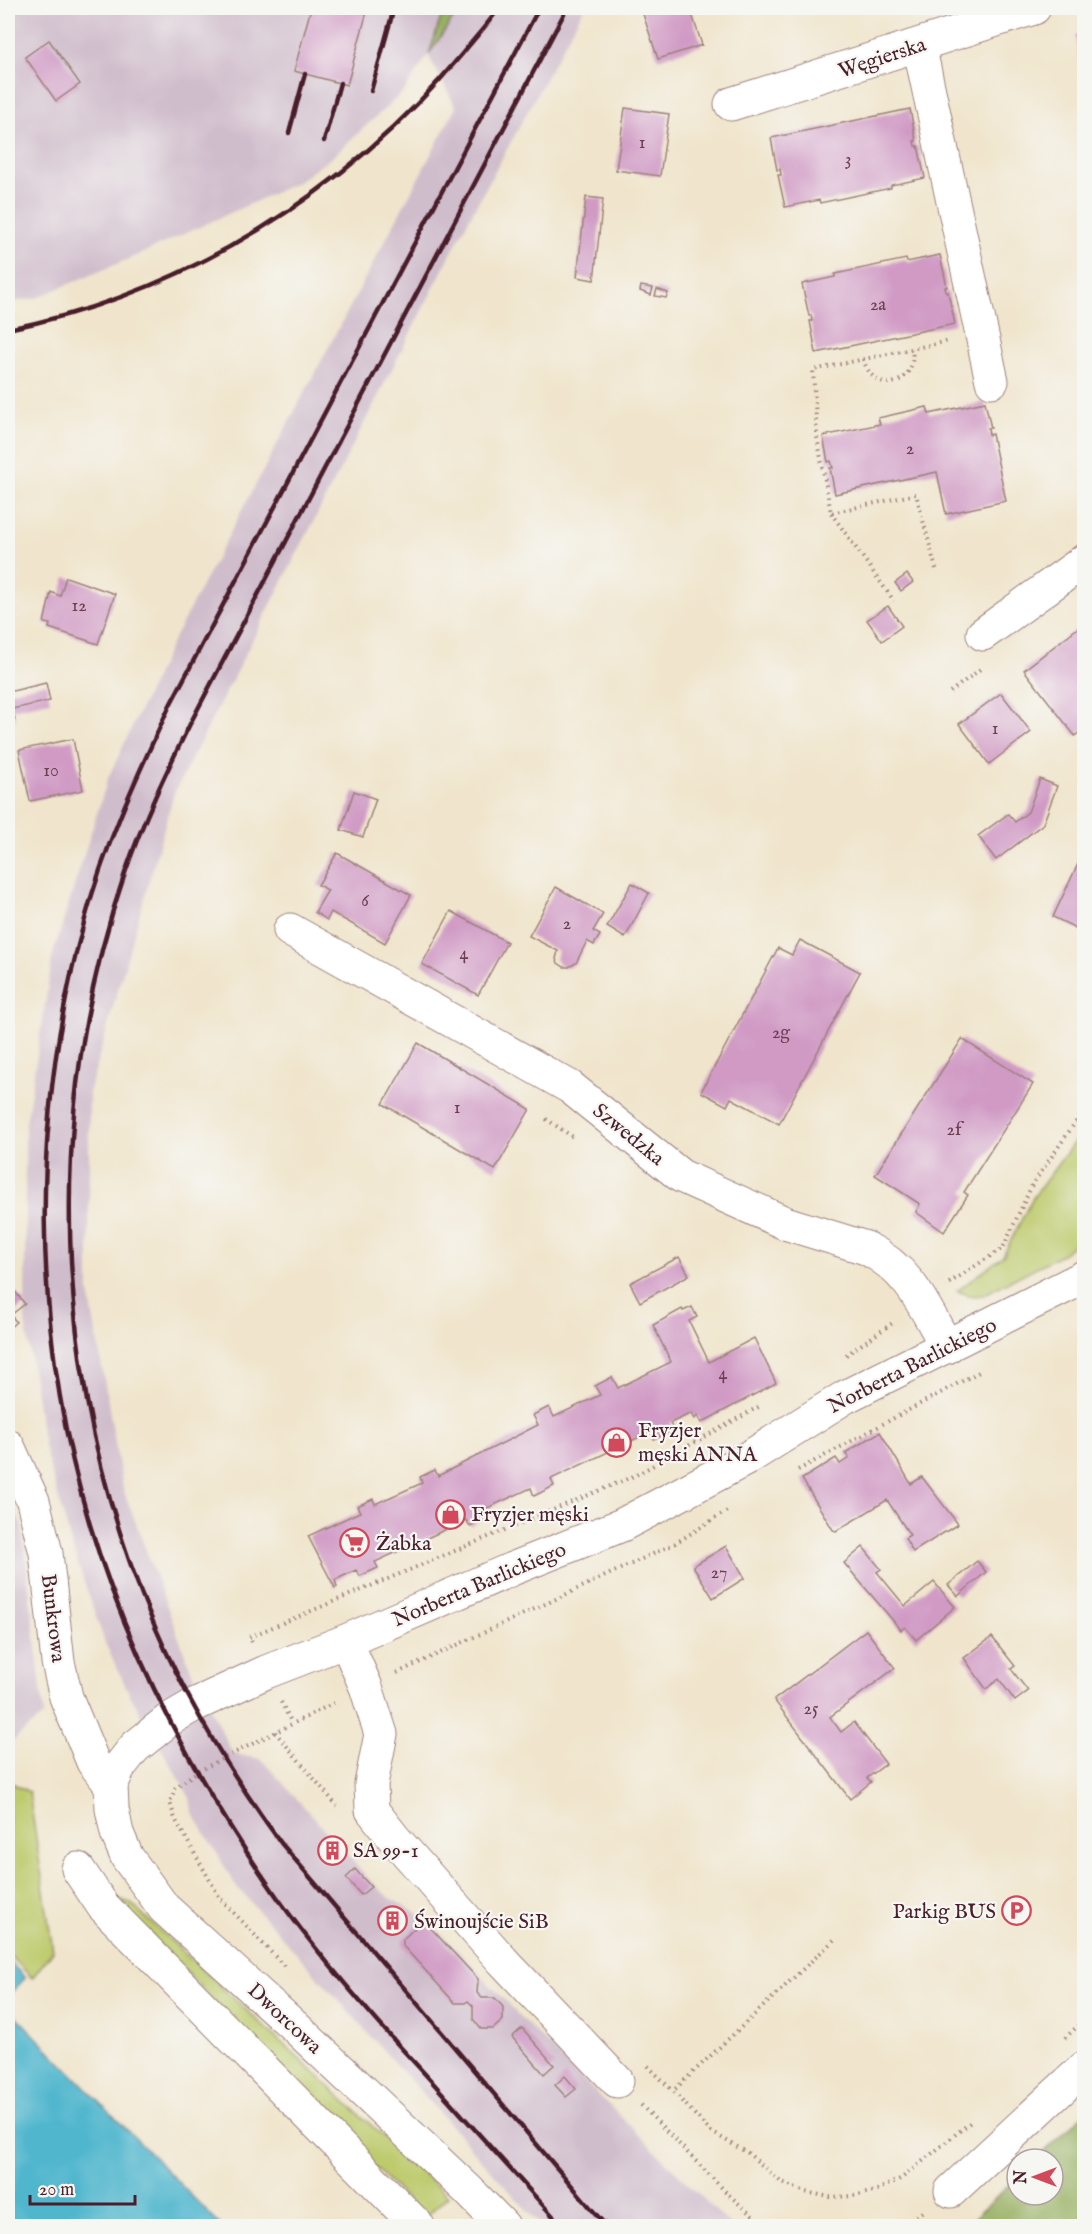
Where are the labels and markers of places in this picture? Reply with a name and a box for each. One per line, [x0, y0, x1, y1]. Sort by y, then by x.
place label: Fryzjer męski ANNA [638, 1418, 758, 1469]
shop icon: Fryzjer męski ANNA [601, 1426, 633, 1458]
shop icon: Fryzjer męski [434, 1498, 466, 1530]
place label: Fryzjer męski [471, 1502, 589, 1529]
supermarket icon: Żabka [339, 1527, 371, 1559]
place label: Żabka [376, 1531, 432, 1558]
building icon: SA 99-1 [316, 1834, 348, 1866]
place label: SA 99-1 [353, 1838, 418, 1865]
parking icon: Parkig BUS [1001, 1895, 1033, 1927]
place label: Parkig BUS [892, 1899, 996, 1926]
building icon: Świnoujście SiB [377, 1905, 409, 1937]
place label: Świnoujście SiB [414, 1908, 549, 1936]

